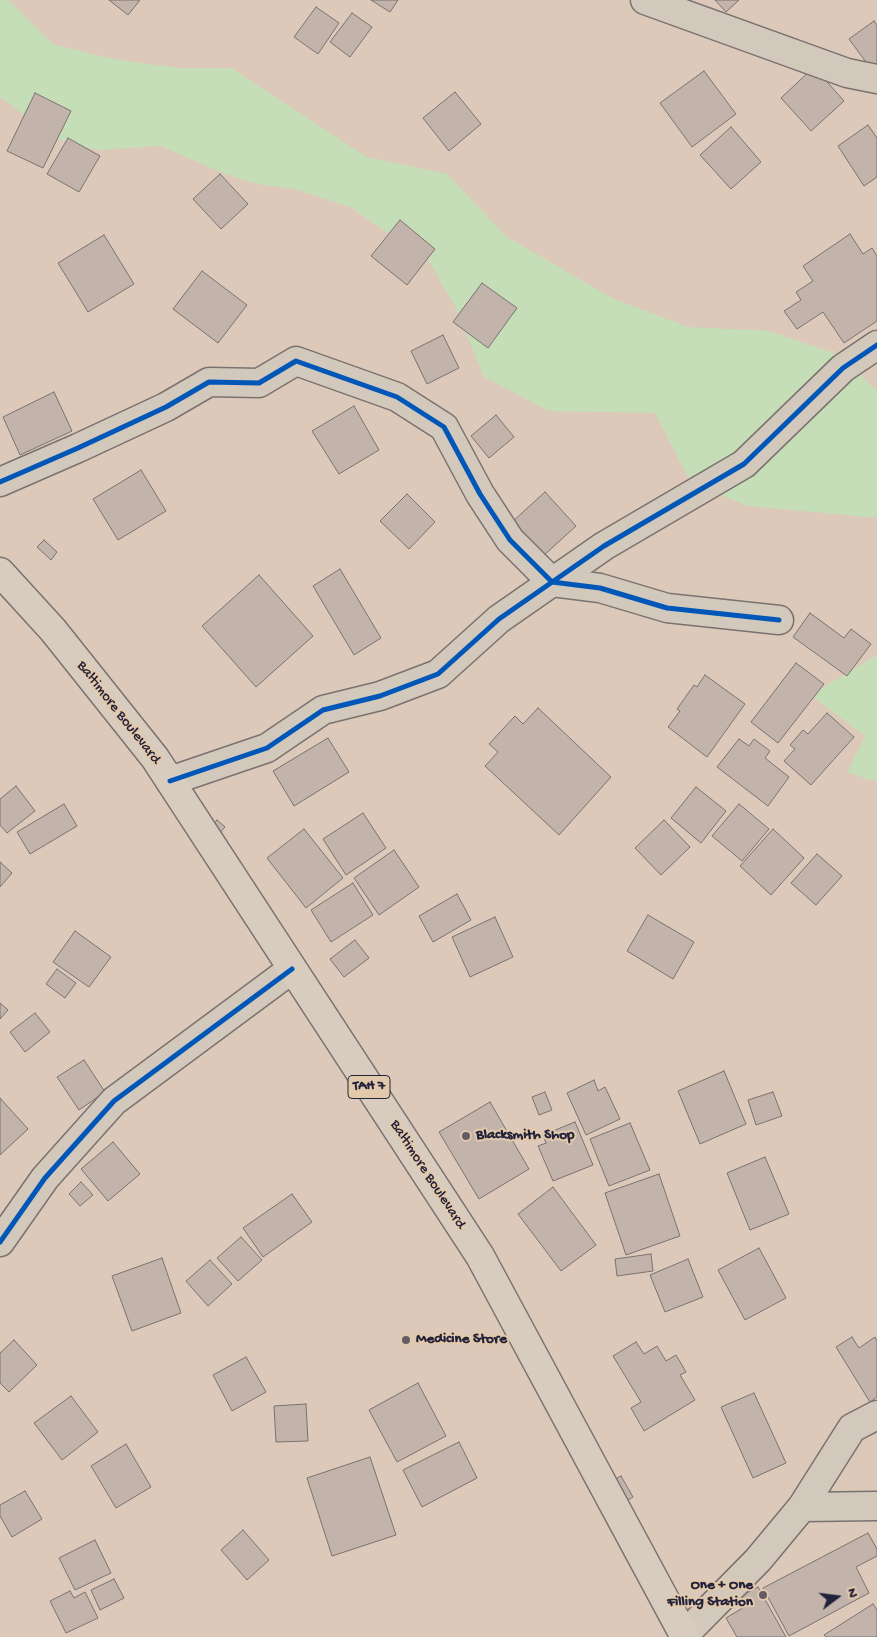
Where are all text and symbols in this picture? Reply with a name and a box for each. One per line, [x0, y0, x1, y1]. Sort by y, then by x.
street label: Baltimore Boulevard [72, 658, 164, 768]
road number: TAH 7 [348, 1076, 390, 1098]
street label: Baltimore Boulevard [385, 1117, 469, 1233]
place label: Blacksmith Shop [476, 1127, 574, 1145]
marker: Blacksmith Shop [460, 1130, 472, 1142]
place label: Medicine Store [416, 1331, 507, 1349]
marker: Medicine Store [400, 1334, 412, 1346]
north arrow [812, 1572, 862, 1622]
place label: One + One Filling Station [667, 1577, 753, 1612]
text: N [843, 1586, 861, 1600]
marker: One + One Filling Station [757, 1589, 769, 1601]

